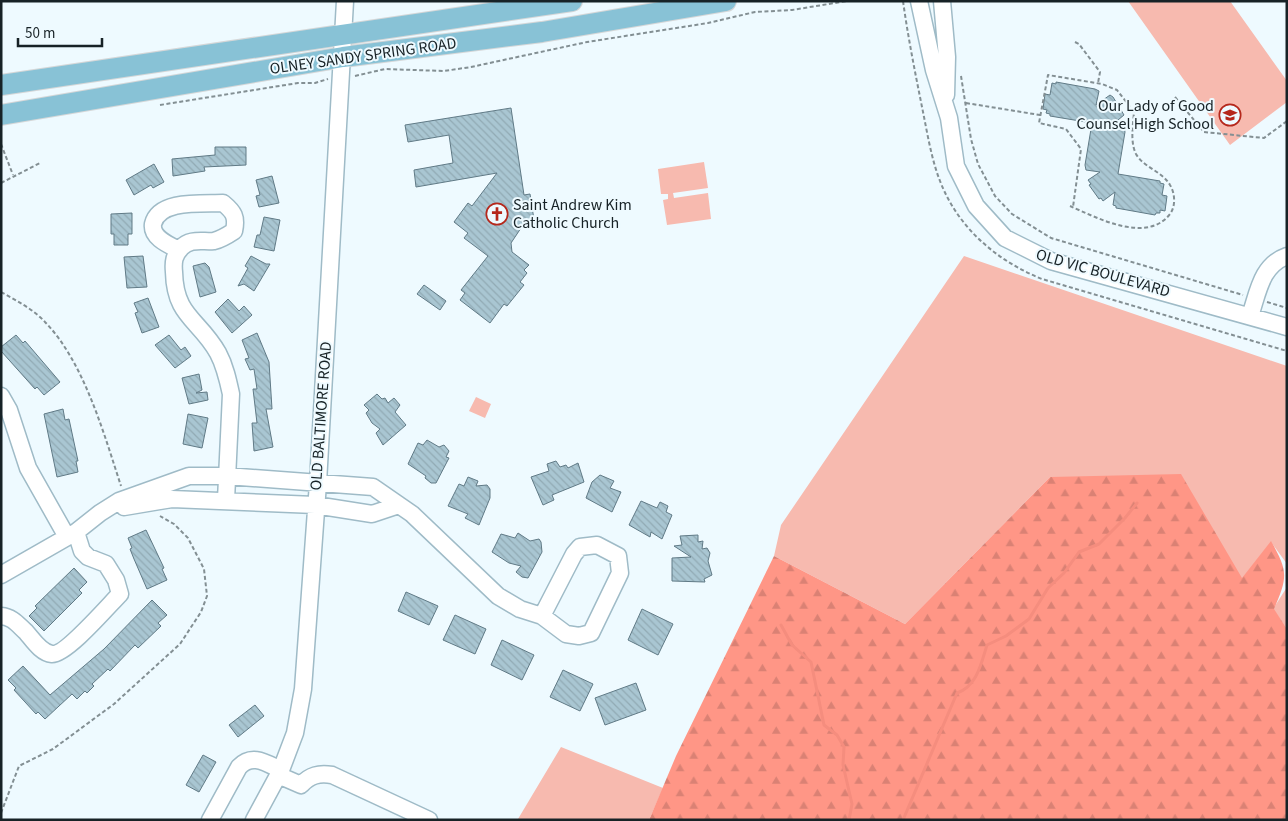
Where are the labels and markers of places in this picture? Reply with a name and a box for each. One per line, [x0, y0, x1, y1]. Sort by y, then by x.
place label: Our Lady of Good Counsel High School [1077, 95, 1214, 135]
school or university icon: Our Lady of Good Counsel High School [1218, 103, 1242, 127]
place label: Saint Andrew Kim Catholic Church [513, 194, 632, 234]
church icon: Saint Andrew Kim Catholic Church [485, 202, 509, 226]

